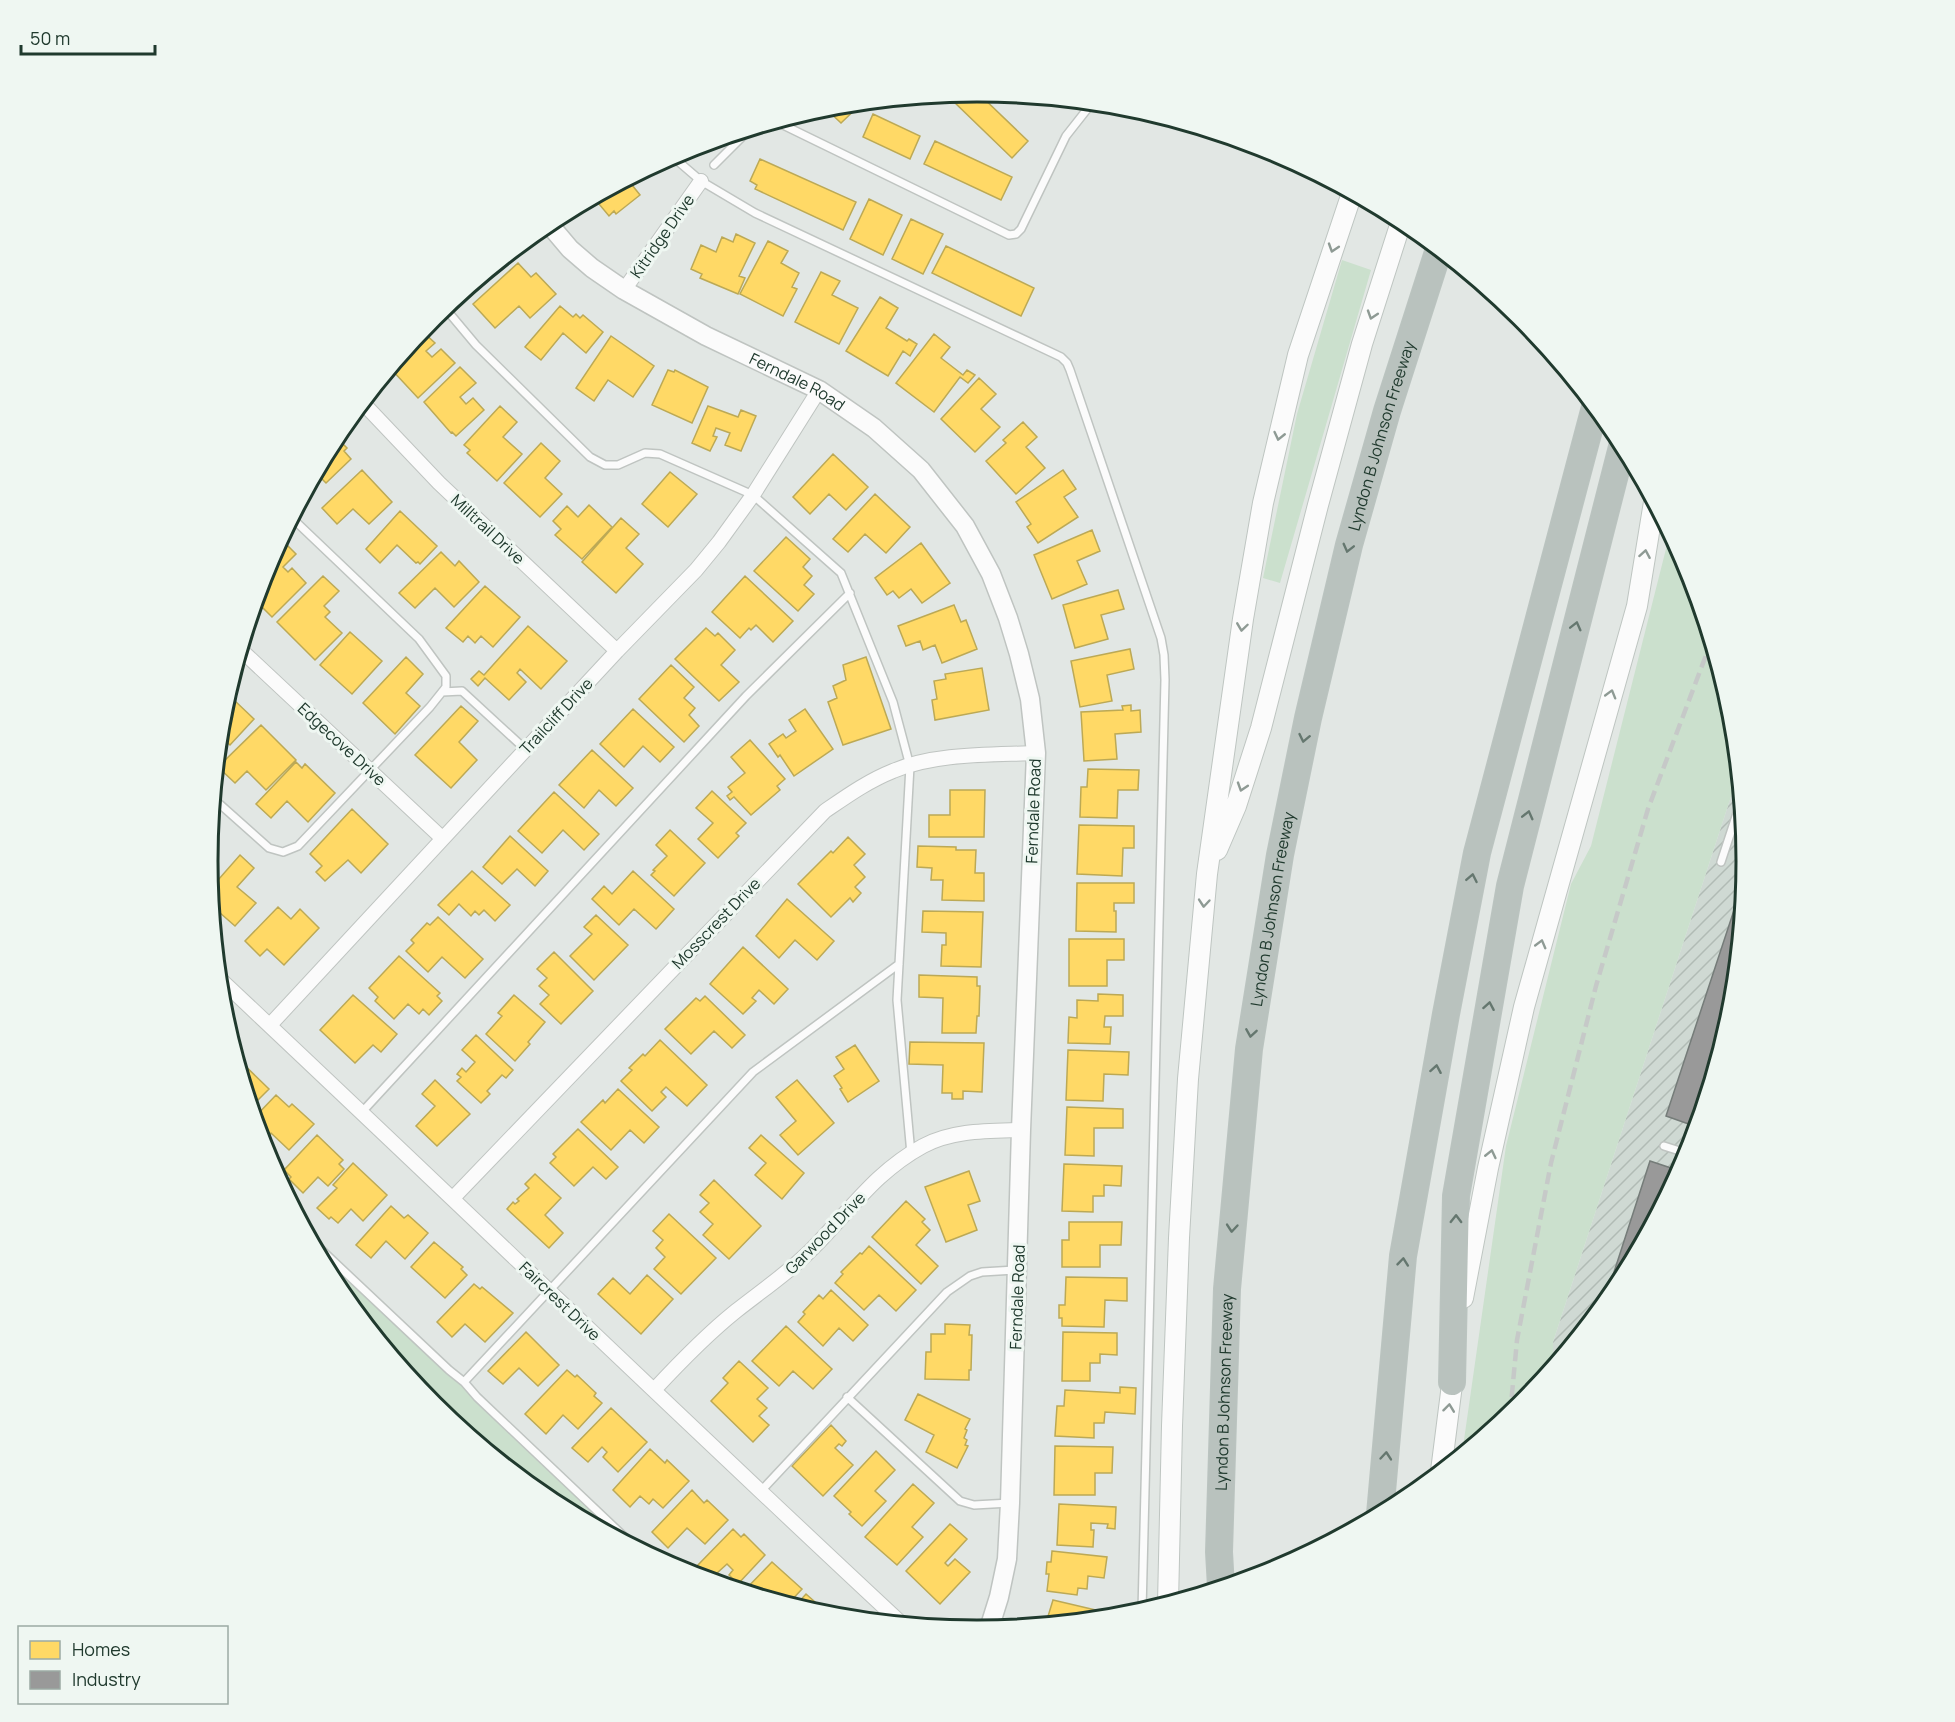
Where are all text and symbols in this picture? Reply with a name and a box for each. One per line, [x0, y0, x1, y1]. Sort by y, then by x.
scale bar [21, 18, 154, 56]
text: 50 m [30, 26, 70, 50]
street label: Kitridge Drive [625, 190, 699, 282]
one-way arrow [1328, 242, 1341, 253]
one-way arrow [1367, 309, 1379, 320]
street label: Lyndon B Johnson Freeway [1343, 338, 1420, 533]
street label: Ferndale Road [746, 347, 849, 416]
one-way arrow [1274, 430, 1287, 440]
street label: Milltrail Drive [446, 489, 530, 569]
one-way arrow [1343, 543, 1356, 553]
one-way arrow [1639, 549, 1651, 559]
one-way arrow [1569, 621, 1582, 631]
one-way arrow [1237, 622, 1249, 631]
street label: Trailcliff Drive [515, 673, 597, 759]
one-way arrow [1604, 689, 1616, 700]
street label: Edgecove Drive [293, 697, 391, 791]
one-way arrow [1298, 733, 1311, 743]
street label: Ferndale Road [1020, 758, 1046, 864]
one-way arrow [1237, 781, 1249, 792]
street label: Lyndon B Johnson Freeway [1245, 809, 1300, 1008]
one-way arrow [1521, 810, 1534, 820]
street label: Mosscrest Drive [667, 873, 765, 973]
one-way arrow [1465, 873, 1478, 883]
one-way arrow [1198, 899, 1211, 908]
one-way arrow [1534, 939, 1546, 950]
one-way arrow [1483, 1001, 1495, 1011]
one-way arrow [1245, 1028, 1258, 1038]
one-way arrow [1429, 1065, 1442, 1075]
one-way arrow [1483, 1149, 1496, 1159]
street label: Garwood Drive [780, 1187, 870, 1279]
one-way arrow [1449, 1214, 1462, 1223]
one-way arrow [1226, 1223, 1239, 1232]
street label: Ferndale Road [1004, 1244, 1030, 1350]
street label: Faircrest Drive [515, 1257, 605, 1345]
one-way arrow [1396, 1257, 1409, 1266]
street label: Lyndon B Johnson Freeway [1210, 1293, 1238, 1491]
one-way arrow [1442, 1404, 1454, 1413]
one-way arrow [1379, 1451, 1392, 1460]
legend [18, 1626, 228, 1704]
text: Homes [72, 1637, 130, 1661]
text: Industry [72, 1667, 141, 1691]

